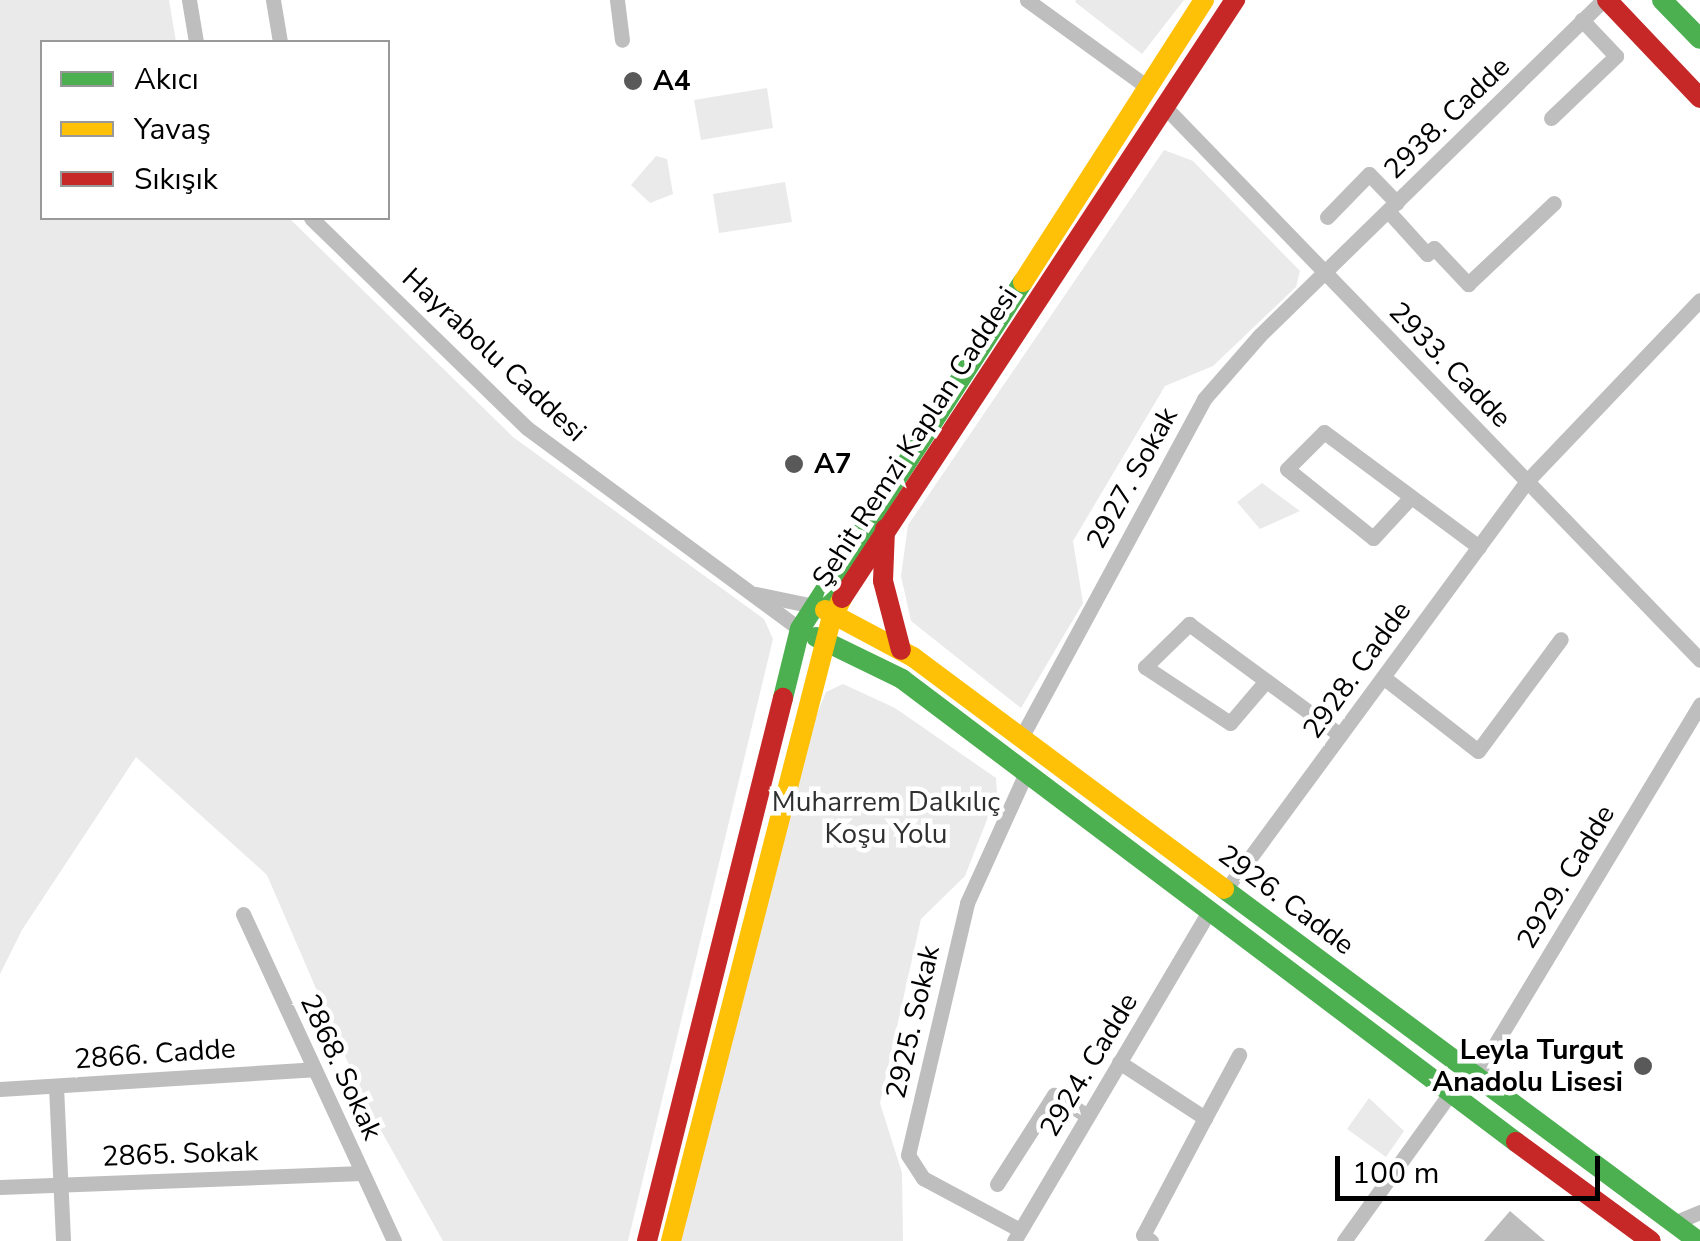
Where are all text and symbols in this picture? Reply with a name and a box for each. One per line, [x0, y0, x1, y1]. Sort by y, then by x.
legend [40, 40, 390, 220]
street label: 2938. Cadde [1377, 50, 1517, 186]
text: Akıcı [134, 59, 199, 100]
place label: A4 [653, 64, 691, 98]
marker: A4 [622, 70, 644, 92]
text: Yavaş [134, 109, 211, 150]
text: Sıkışık [134, 159, 218, 200]
street label: Hayrabolu Caddesi [395, 261, 593, 449]
street label: Şehit Remzi Kaplan Caddesi [805, 281, 1025, 593]
street label: 2933. Cadde [1382, 295, 1518, 435]
street label: 2927. Sokak [1079, 402, 1185, 554]
place label: A7 [814, 447, 852, 481]
marker: A7 [783, 453, 805, 475]
street label: 2928. Cadde [1296, 595, 1418, 745]
park label: Muharrem Dalkılıç Koşu Yolu [772, 785, 1000, 851]
street label: 2929. Cadde [1510, 799, 1622, 955]
street label: 2926. Cadde [1211, 838, 1361, 962]
street label: 2925. Sokak [879, 942, 947, 1102]
street label: 2924. Cadde [1033, 987, 1145, 1143]
street label: 2868. Sokak [293, 989, 389, 1145]
street label: 2866. Cadde [73, 1032, 237, 1076]
place label: Leyla Turgut Anadolu Lisesi [1432, 1033, 1623, 1099]
marker: Leyla Turgut Anadolu Lisesi [1632, 1055, 1654, 1077]
street label: 2865. Sokak [101, 1134, 259, 1174]
scale bar [1340, 1136, 1605, 1198]
text: 100 m [1352, 1153, 1439, 1194]

